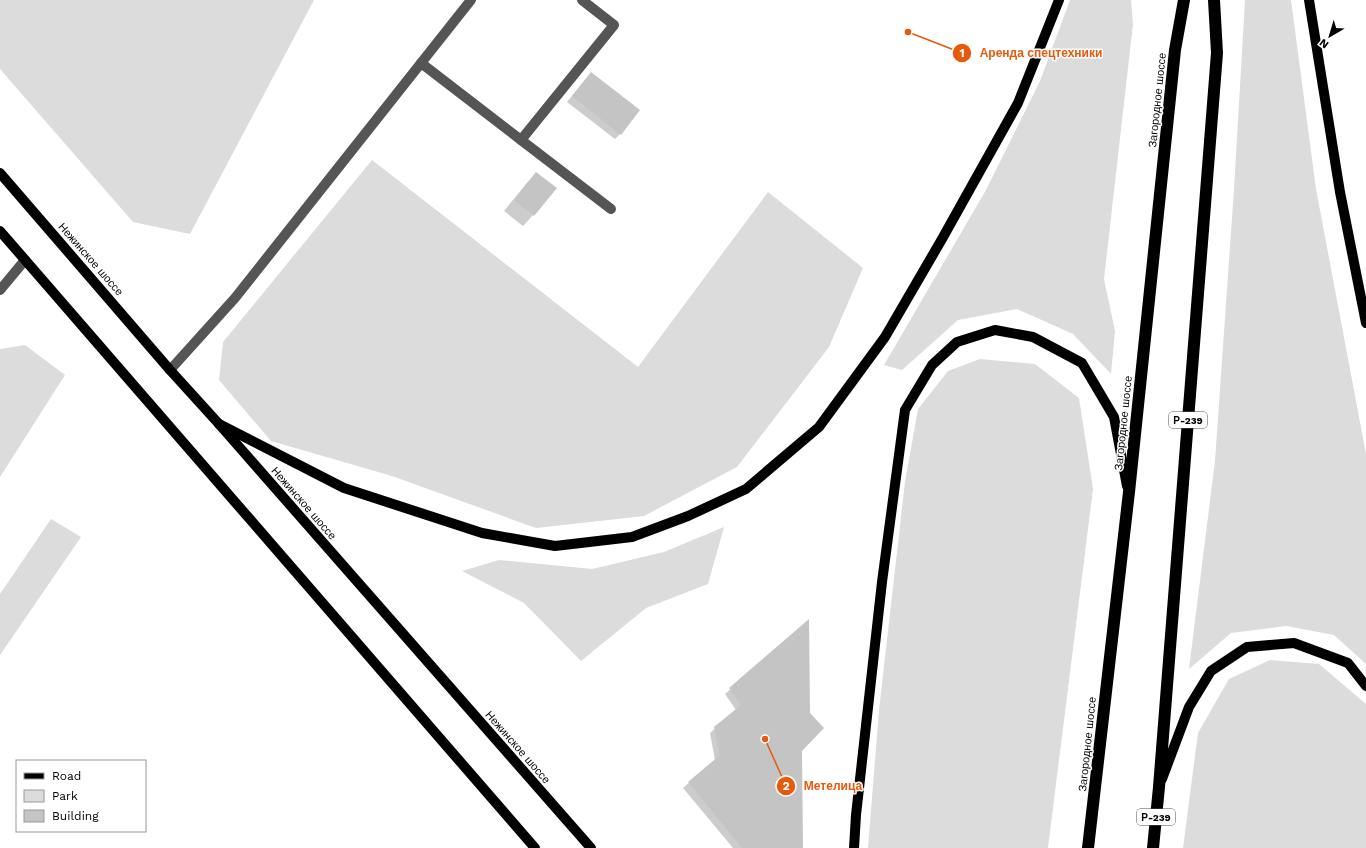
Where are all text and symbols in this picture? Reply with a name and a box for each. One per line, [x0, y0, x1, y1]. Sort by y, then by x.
north arrow [1310, 16, 1350, 56]
text: N [1317, 36, 1331, 51]
callout: Аренда спецтехники [952, 41, 1110, 65]
text: 1 [959, 46, 965, 60]
text: Аренда спецтехники [980, 46, 1102, 60]
street label: Загородное шоссе [1146, 52, 1169, 148]
street label: Нежинское шоссе [56, 220, 126, 298]
street label: Загородное шоссе [1112, 375, 1135, 471]
road number: Р-239 [1169, 412, 1207, 428]
street label: Нежинское шоссе [269, 464, 339, 542]
street label: Загородное шоссе [1076, 696, 1099, 792]
street label: Нежинское шоссе [483, 708, 553, 786]
legend [16, 760, 146, 832]
text: Road [52, 769, 81, 783]
callout: Метелица [776, 774, 871, 798]
text: 2 [782, 779, 790, 793]
text: Метелица [804, 779, 862, 793]
text: Park [52, 789, 78, 803]
text: Building [52, 809, 99, 823]
road number: Р-239 [1137, 809, 1175, 825]

